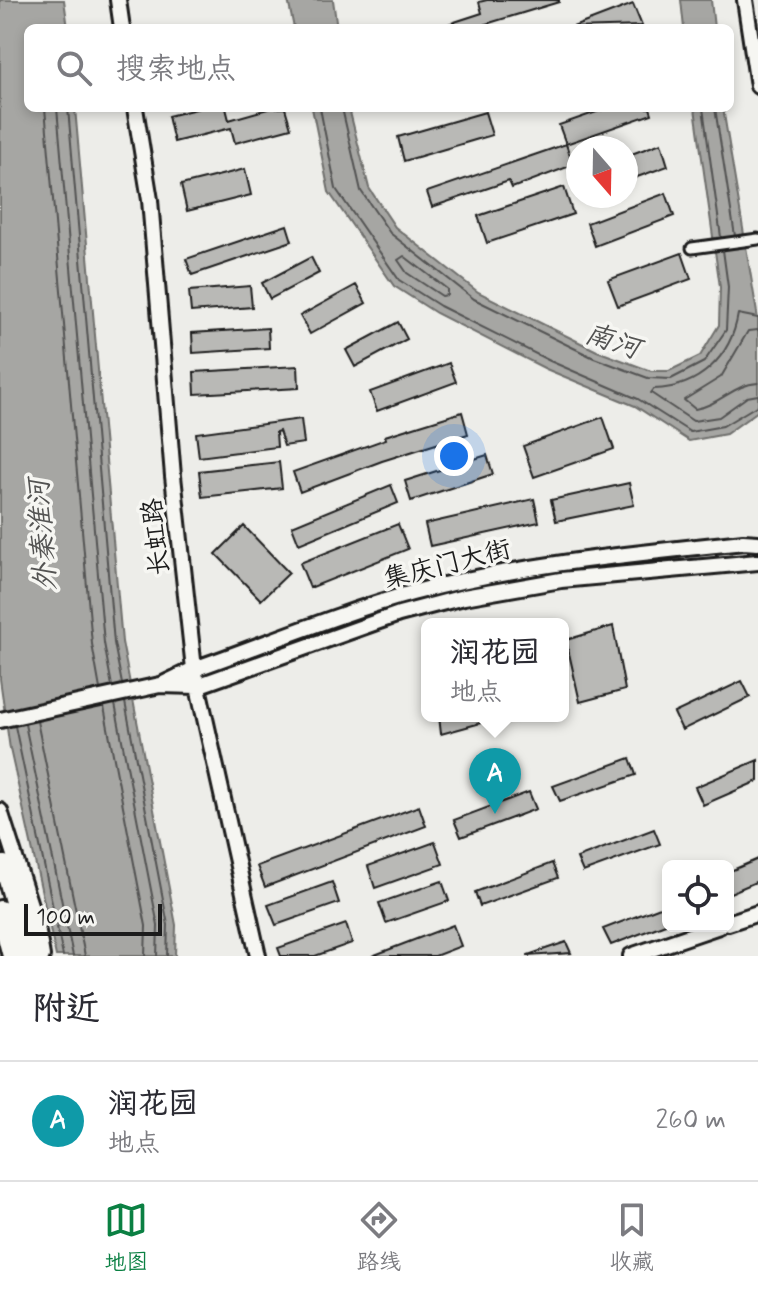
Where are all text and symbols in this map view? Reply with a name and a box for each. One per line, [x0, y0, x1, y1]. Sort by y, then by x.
search box [24, 24, 734, 112]
icon: search [52, 46, 96, 90]
text: 搜索地点 [116, 50, 236, 89]
north arrow [566, 136, 638, 208]
water label: 南河 [580, 316, 648, 370]
your location [434, 436, 474, 476]
water label: 外秦淮河 [21, 474, 66, 592]
street label: 长虹路 [136, 496, 178, 577]
street label: 集庆门大街 [380, 533, 515, 597]
popup [421, 618, 569, 722]
text: 润花园 [450, 634, 540, 673]
text: 地点 [450, 676, 502, 710]
pin: A [469, 748, 521, 814]
map controls [662, 860, 734, 932]
button: locate [662, 860, 734, 932]
scale bar [24, 900, 162, 936]
text: 100 m [36, 904, 95, 932]
text: 附近 [32, 987, 100, 1032]
text: 润花园 [108, 1085, 198, 1124]
text: A [49, 1104, 67, 1138]
text: 260 m [656, 1104, 726, 1138]
text: 地点 [108, 1127, 160, 1161]
tab: 地图 [104, 1198, 148, 1277]
tab: 路线 [357, 1198, 401, 1277]
tab: 收藏 [610, 1198, 654, 1277]

